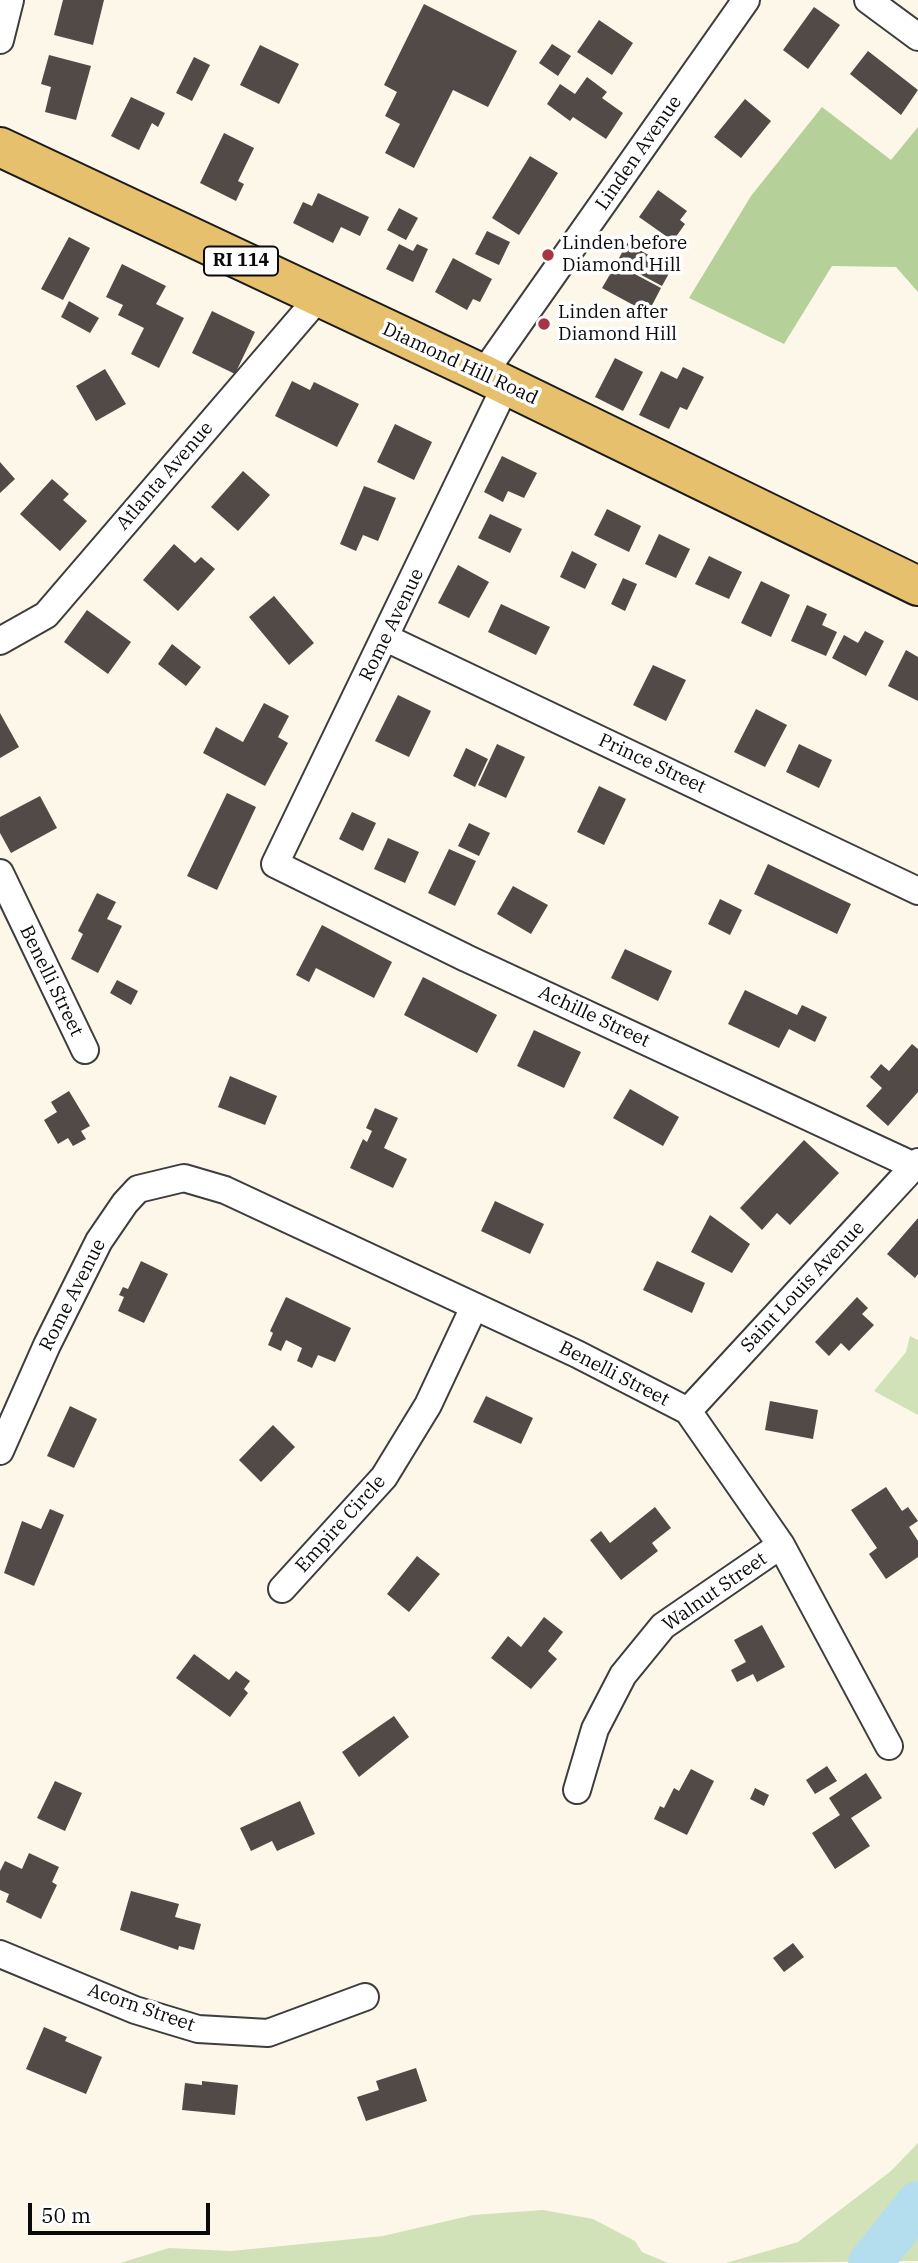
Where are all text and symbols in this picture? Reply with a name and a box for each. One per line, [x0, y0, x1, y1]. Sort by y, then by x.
street label: Linden Avenue [591, 91, 687, 215]
place label: Linden before Diamond Hill [562, 233, 687, 277]
road number: RI 114 [204, 246, 278, 276]
marker: Linden before Diamond Hill [540, 247, 556, 263]
place label: Linden after Diamond Hill [558, 302, 677, 346]
marker: Linden after Diamond Hill [536, 316, 552, 332]
street label: Diamond Hill Road [379, 318, 541, 410]
street label: Atlanta Avenue [112, 417, 218, 535]
street label: Rome Avenue [355, 565, 429, 685]
street label: Prince Street [595, 729, 709, 799]
street label: Benelli Street [14, 922, 88, 1040]
street label: Achille Street [535, 981, 653, 1053]
street label: Saint Louis Avenue [736, 1217, 870, 1357]
street label: Rome Avenue [35, 1235, 111, 1355]
street label: Benelli Street [555, 1337, 673, 1411]
street label: Empire Circle [291, 1471, 391, 1577]
street label: Walnut Street [659, 1548, 771, 1636]
street label: Acorn Street [85, 1979, 197, 2037]
scale bar [32, 2190, 214, 2234]
text: 50 m [41, 2201, 91, 2229]

